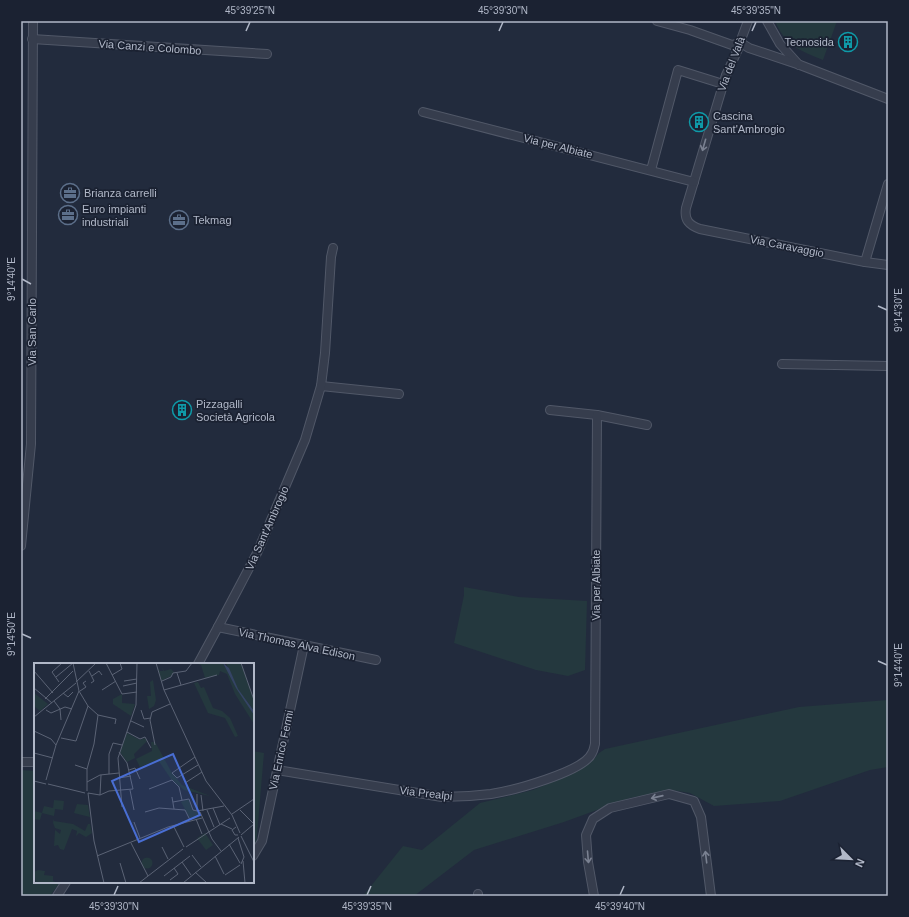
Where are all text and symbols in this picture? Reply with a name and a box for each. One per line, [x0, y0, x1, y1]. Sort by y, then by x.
text: 45°39'25"N [225, 5, 275, 16]
text: 45°39'30"N [478, 5, 528, 16]
text: 45°39'35"N [731, 5, 781, 16]
building icon: Tecnosida [837, 31, 859, 53]
street label: Via del Valà [715, 34, 747, 93]
place label: Tecnosida [784, 36, 835, 48]
street label: Via Canzi e Colombo [98, 37, 202, 57]
place label: Cascina Sant'Ambrogio [713, 110, 785, 135]
building icon: Cascina Sant'Ambrogio [688, 111, 710, 133]
street label: Via per Albiate [522, 132, 594, 160]
one-way arrow [700, 139, 707, 152]
office icon: Brianza carrelli [59, 182, 81, 204]
place label: Brianza carrelli [84, 187, 157, 199]
place label: Euro impianti industriali [82, 203, 146, 228]
office icon: Euro impianti industriali [57, 204, 79, 226]
office icon: Tekmag [168, 209, 190, 231]
place label: Tekmag [193, 214, 232, 226]
street label: Via Caravaggio [749, 233, 825, 259]
text: 9°14'40"E [6, 257, 17, 301]
text: 9°14'30"E [893, 288, 904, 332]
street label: Via San Carlo [26, 298, 38, 366]
place label: Pizzagalli Società Agricola [196, 398, 276, 423]
building icon: Pizzagalli Società Agricola [171, 399, 193, 421]
street label: Via Sant'Ambrogio [243, 484, 291, 572]
street label: Via per Albiate [590, 550, 602, 620]
text: 9°14'50"E [6, 612, 17, 656]
street label: Via Thomas Alva Edison [238, 626, 356, 662]
text: 9°14'40"E [893, 643, 904, 687]
inset map [34, 663, 254, 883]
street label: Via Enrico Fermi [267, 709, 295, 791]
street label: Via Prealpi [399, 784, 453, 802]
one-way arrow [650, 794, 663, 801]
north arrow [831, 839, 871, 879]
one-way arrow [584, 850, 592, 863]
one-way arrow [702, 851, 710, 864]
text: N [853, 857, 867, 869]
text: 45°39'30"N [89, 901, 139, 912]
text: 45°39'35"N [342, 901, 392, 912]
text: 45°39'40"N [595, 901, 645, 912]

